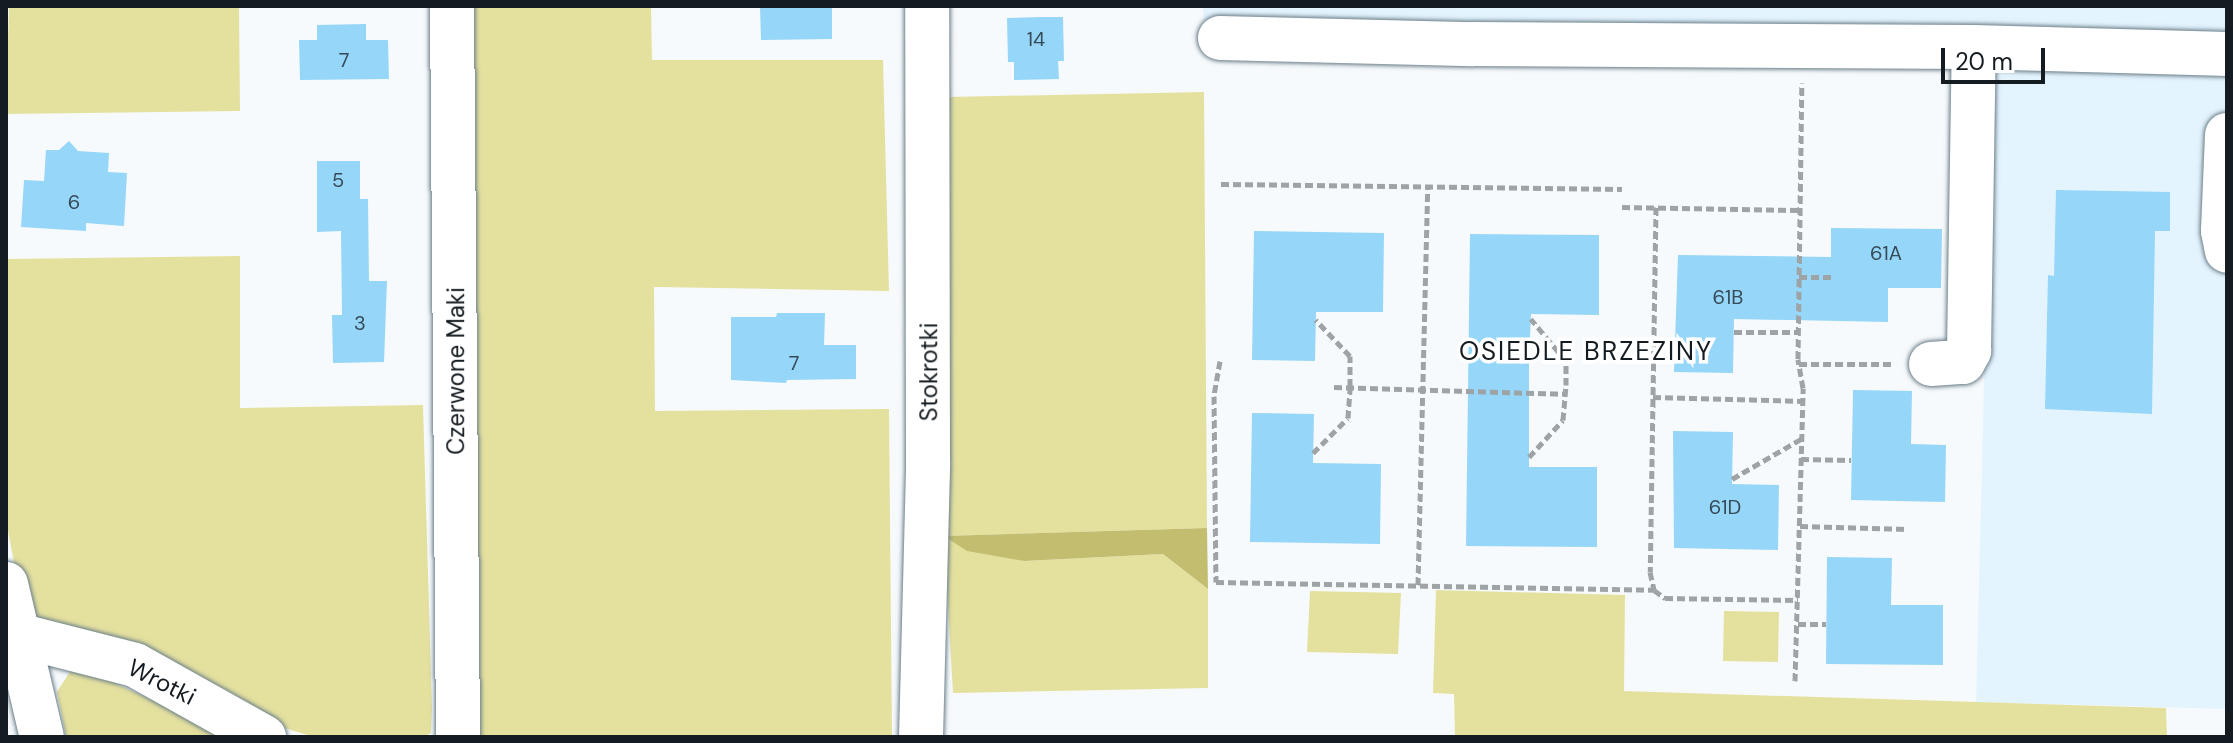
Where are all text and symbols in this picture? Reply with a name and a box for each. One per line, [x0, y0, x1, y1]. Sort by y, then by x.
house number: 14 [1027, 27, 1045, 51]
scale bar [1945, 32, 2049, 82]
text: 20 m [1955, 46, 2013, 77]
house number: 7 [339, 48, 349, 72]
house number: 5 [332, 168, 344, 192]
house number: 6 [68, 190, 80, 214]
house number: 61A [1870, 241, 1902, 265]
house number: 61B [1713, 285, 1743, 309]
street label: Czerwone Maki [442, 287, 470, 455]
house number: 3 [354, 311, 366, 335]
street label: Stokrotki [915, 323, 943, 421]
district label: OSIEDLE BRZEZINY [1459, 336, 1713, 368]
house number: 7 [789, 351, 799, 375]
house number: 61D [1709, 495, 1741, 519]
street label: Wrotki [123, 653, 201, 711]

